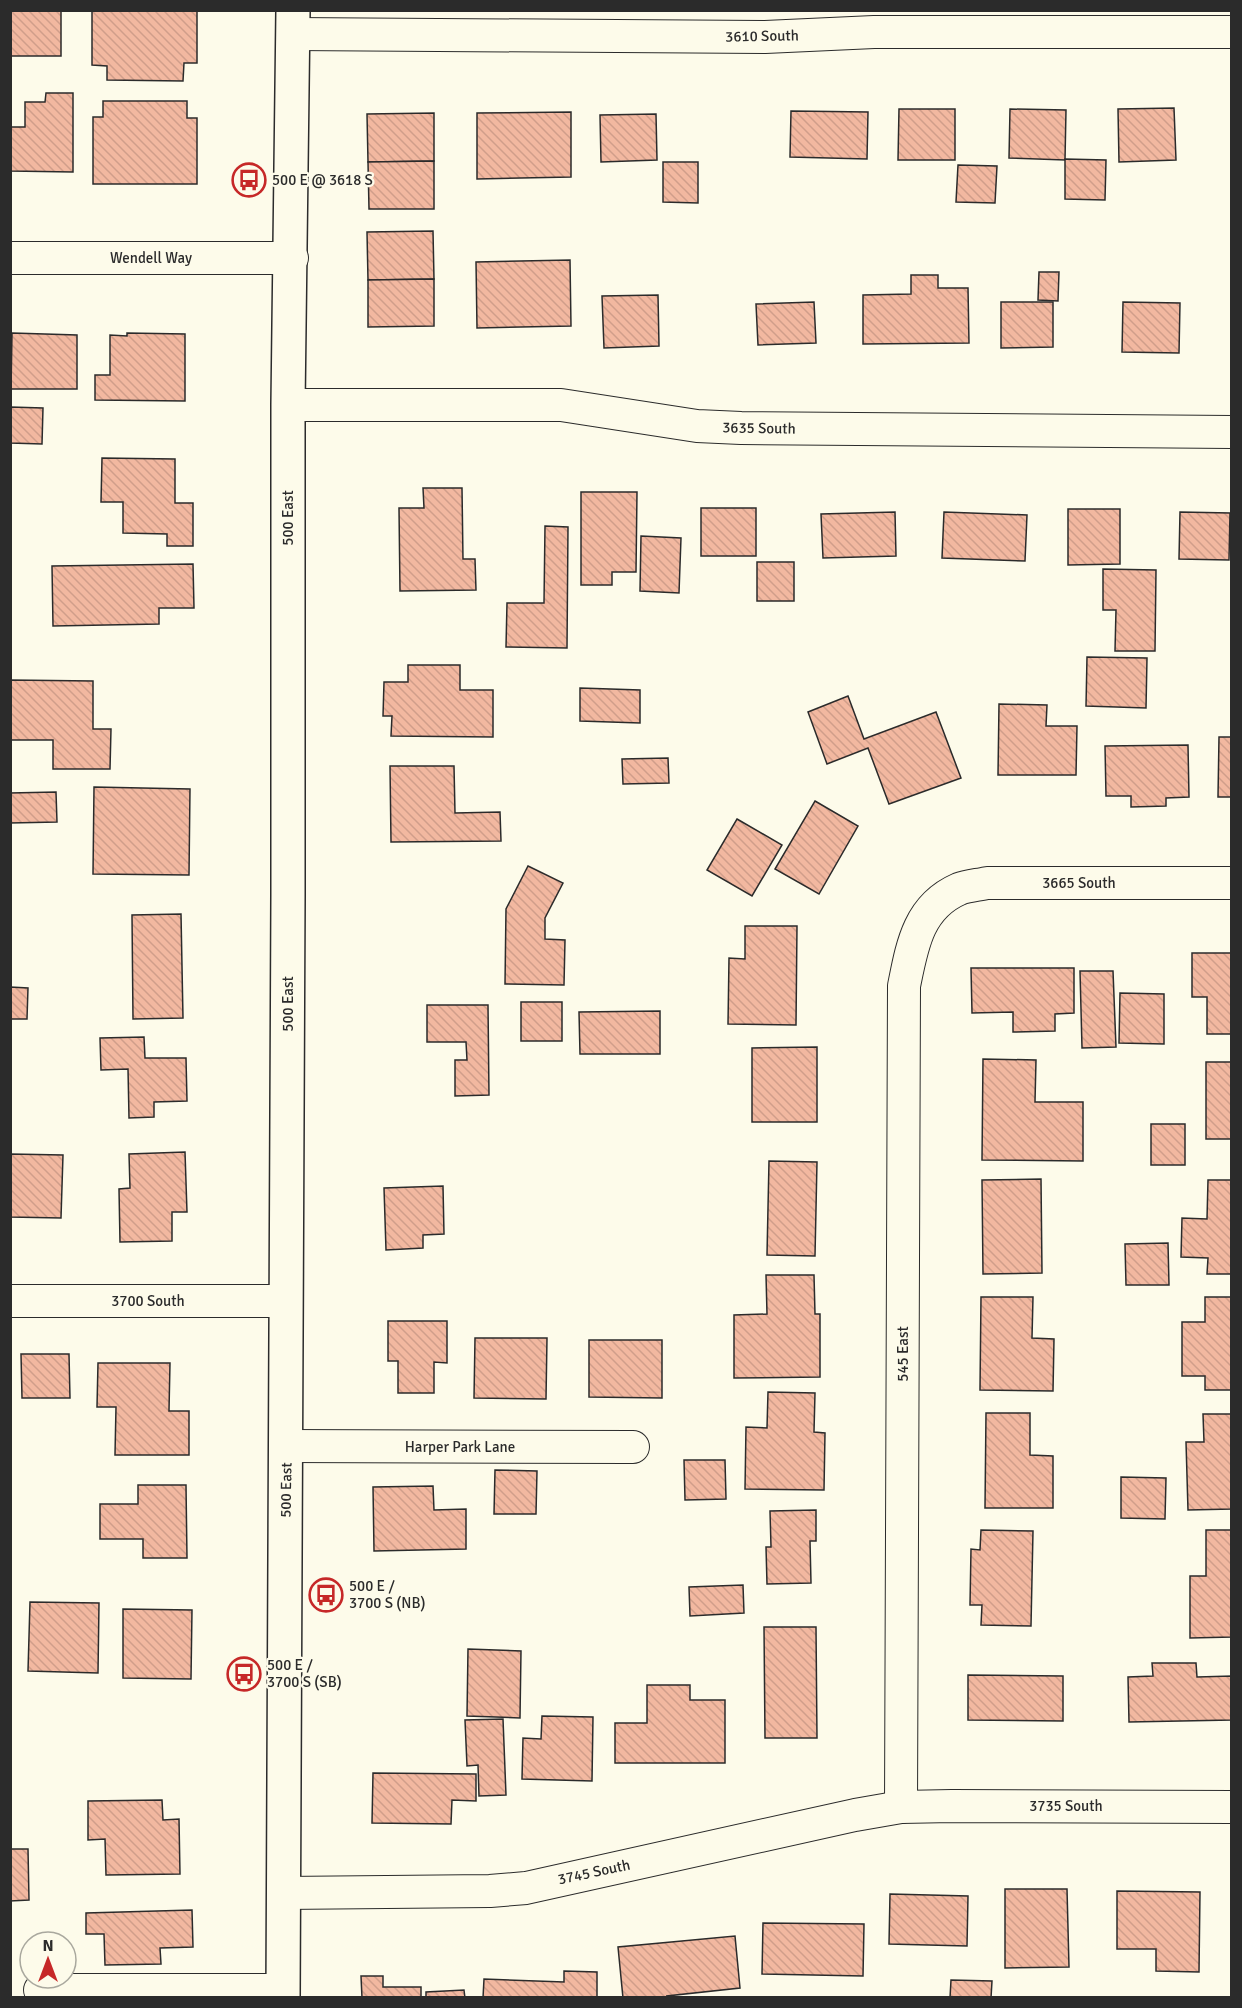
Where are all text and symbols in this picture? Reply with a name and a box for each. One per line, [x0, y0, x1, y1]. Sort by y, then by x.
street label: 3610 South [725, 26, 799, 46]
bus stop icon: 500 E @ 3618 S [231, 162, 267, 198]
place label: 500 E @ 3618 S [272, 171, 373, 189]
street label: Wendell Way [110, 249, 192, 267]
street label: 3635 South [722, 418, 796, 438]
street label: 500 East [279, 490, 297, 546]
street label: 3665 South [1042, 874, 1116, 892]
street label: 500 East [279, 976, 297, 1032]
street label: 3700 South [111, 1292, 185, 1310]
street label: 545 East [894, 1326, 912, 1382]
street label: Harper Park Lane [405, 1438, 515, 1456]
street label: 500 East [277, 1462, 295, 1518]
bus stop icon: 500 E / 3700 S (NB) [308, 1577, 344, 1613]
place label: 500 E / 3700 S (NB) [349, 1577, 426, 1612]
bus stop icon: 500 E / 3700 S (SB) [226, 1656, 262, 1692]
place label: 500 E / 3700 S (SB) [267, 1656, 342, 1691]
street label: 3735 South [1029, 1797, 1103, 1815]
street label: 3745 South [556, 1856, 632, 1888]
north arrow [18, 1930, 78, 1990]
text: N [42, 1936, 54, 1956]

